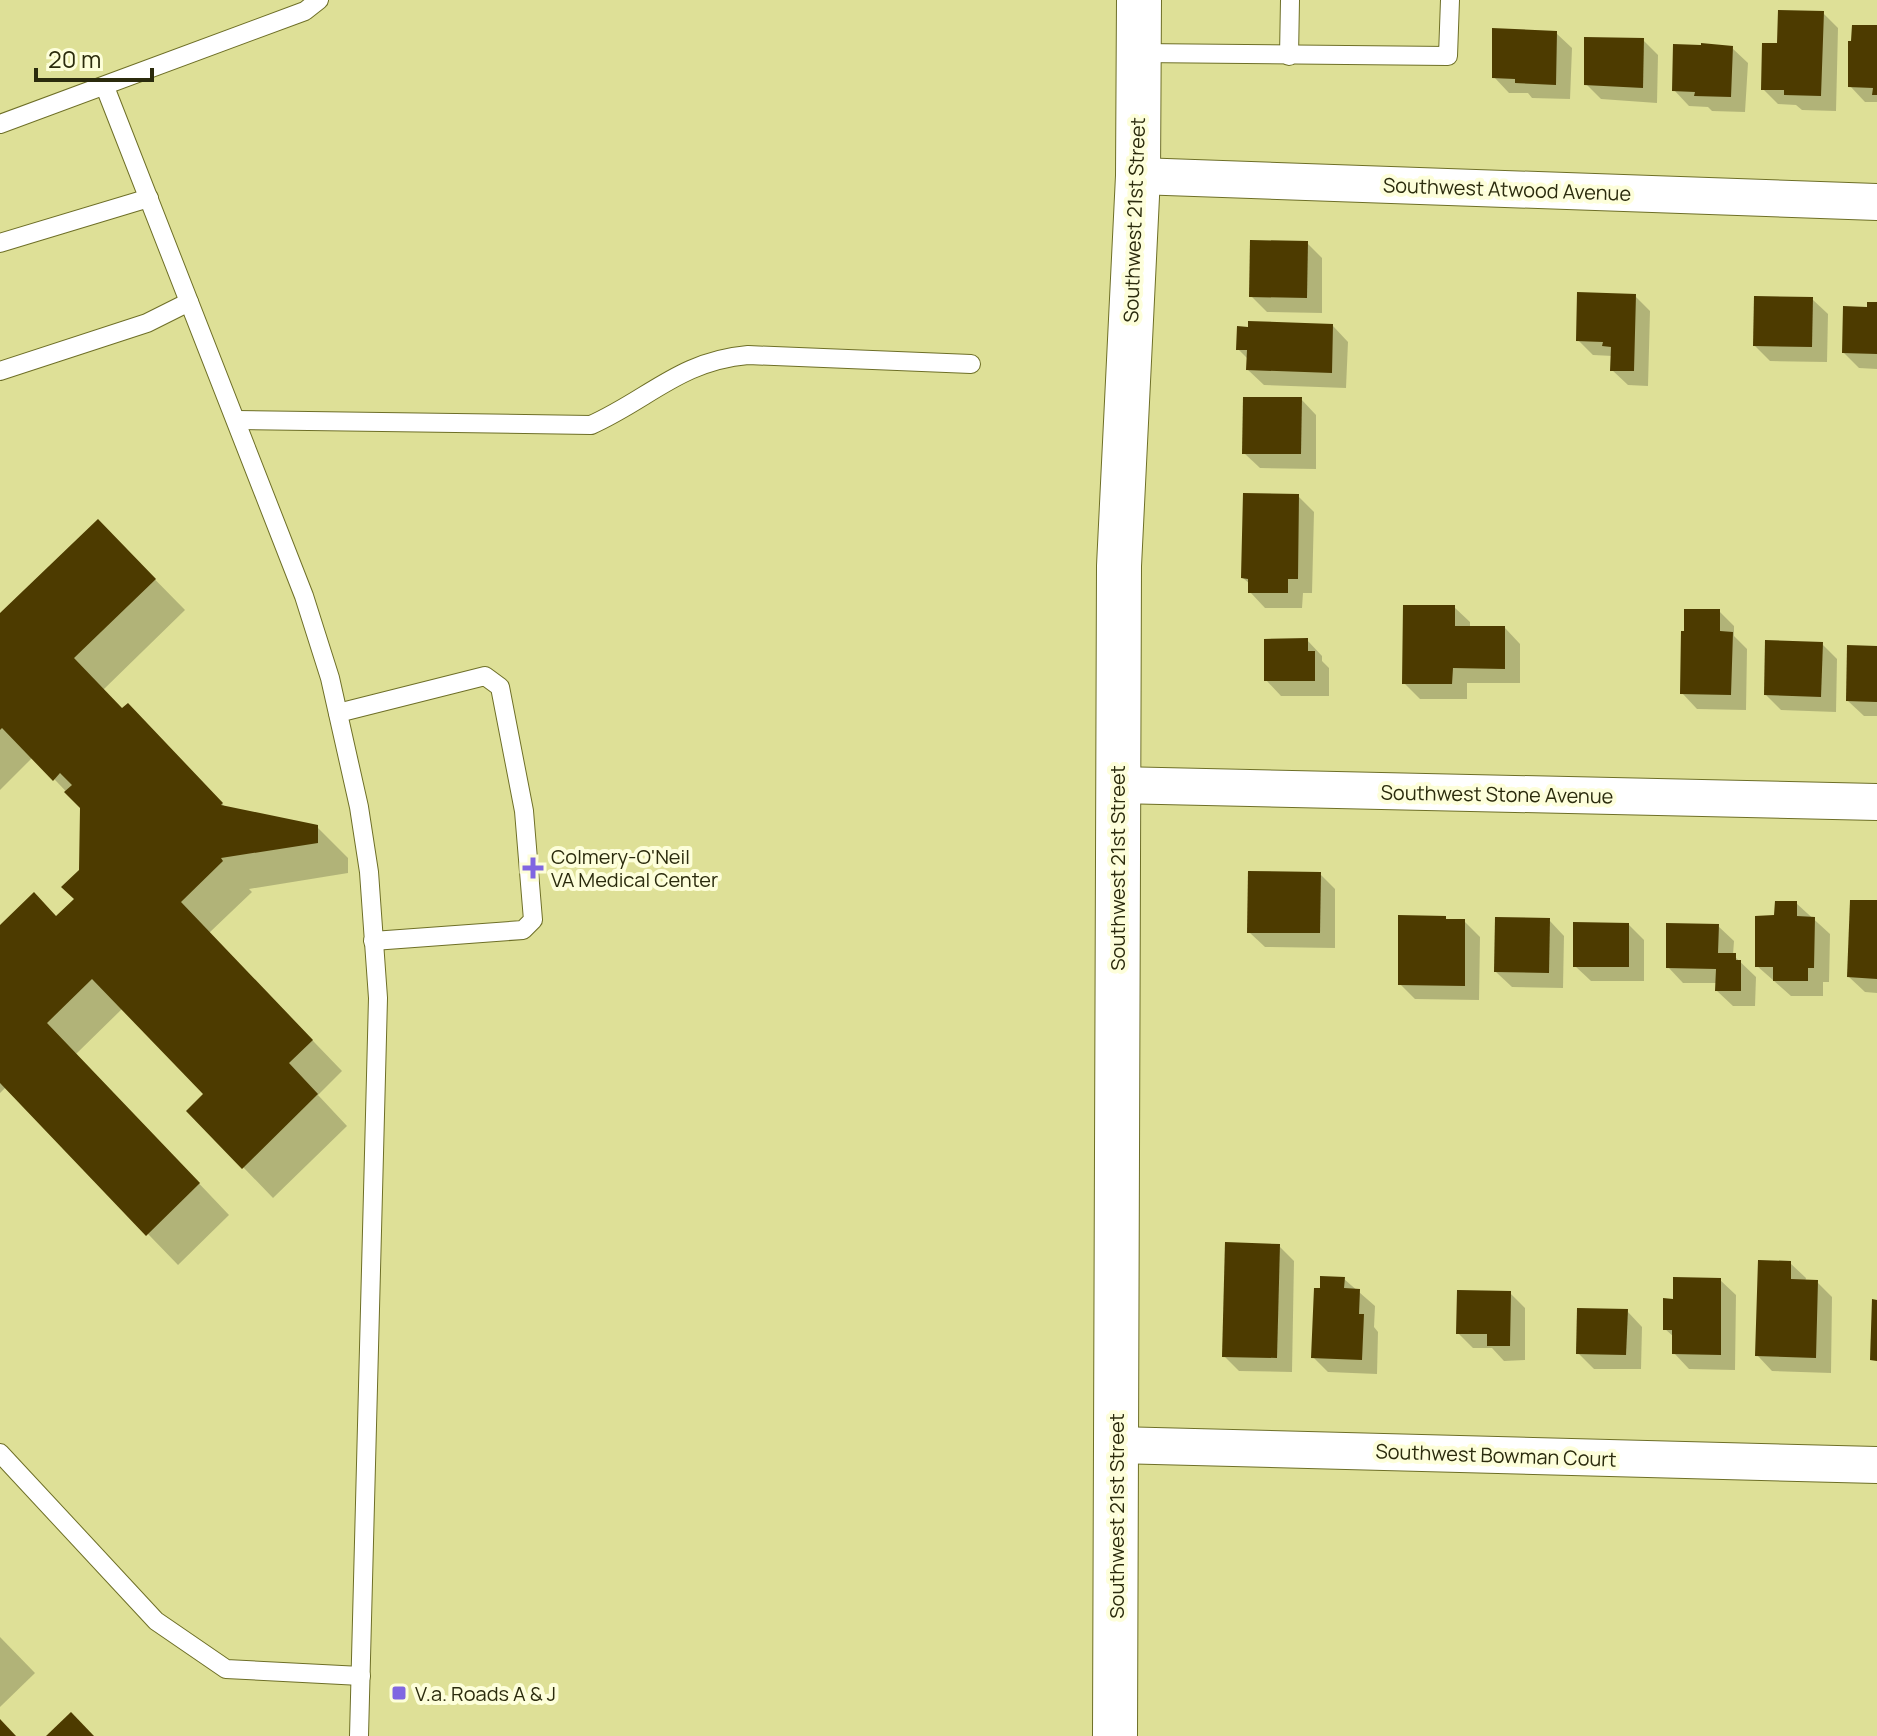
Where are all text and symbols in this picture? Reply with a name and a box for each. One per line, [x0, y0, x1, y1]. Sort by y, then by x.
scale bar [36, 32, 152, 82]
text: 20 m [48, 42, 101, 75]
street label: Southwest 21st Street [1117, 117, 1151, 323]
street label: Southwest Atwood Avenue [1382, 171, 1632, 207]
street label: Southwest 21st Street [1104, 765, 1131, 971]
street label: Southwest Stone Avenue [1380, 778, 1614, 810]
place label: Colmery-O'Neil VA Medical Center [551, 843, 718, 893]
marker: Colmery-O'Neil VA Medical Center [522, 857, 544, 879]
street label: Southwest 21st Street [1103, 1413, 1130, 1619]
street label: Southwest Bowman Court [1375, 1437, 1617, 1473]
place label: V.a. Roads A & J [415, 1680, 556, 1707]
marker: V.a. Roads A & J [390, 1684, 408, 1702]

